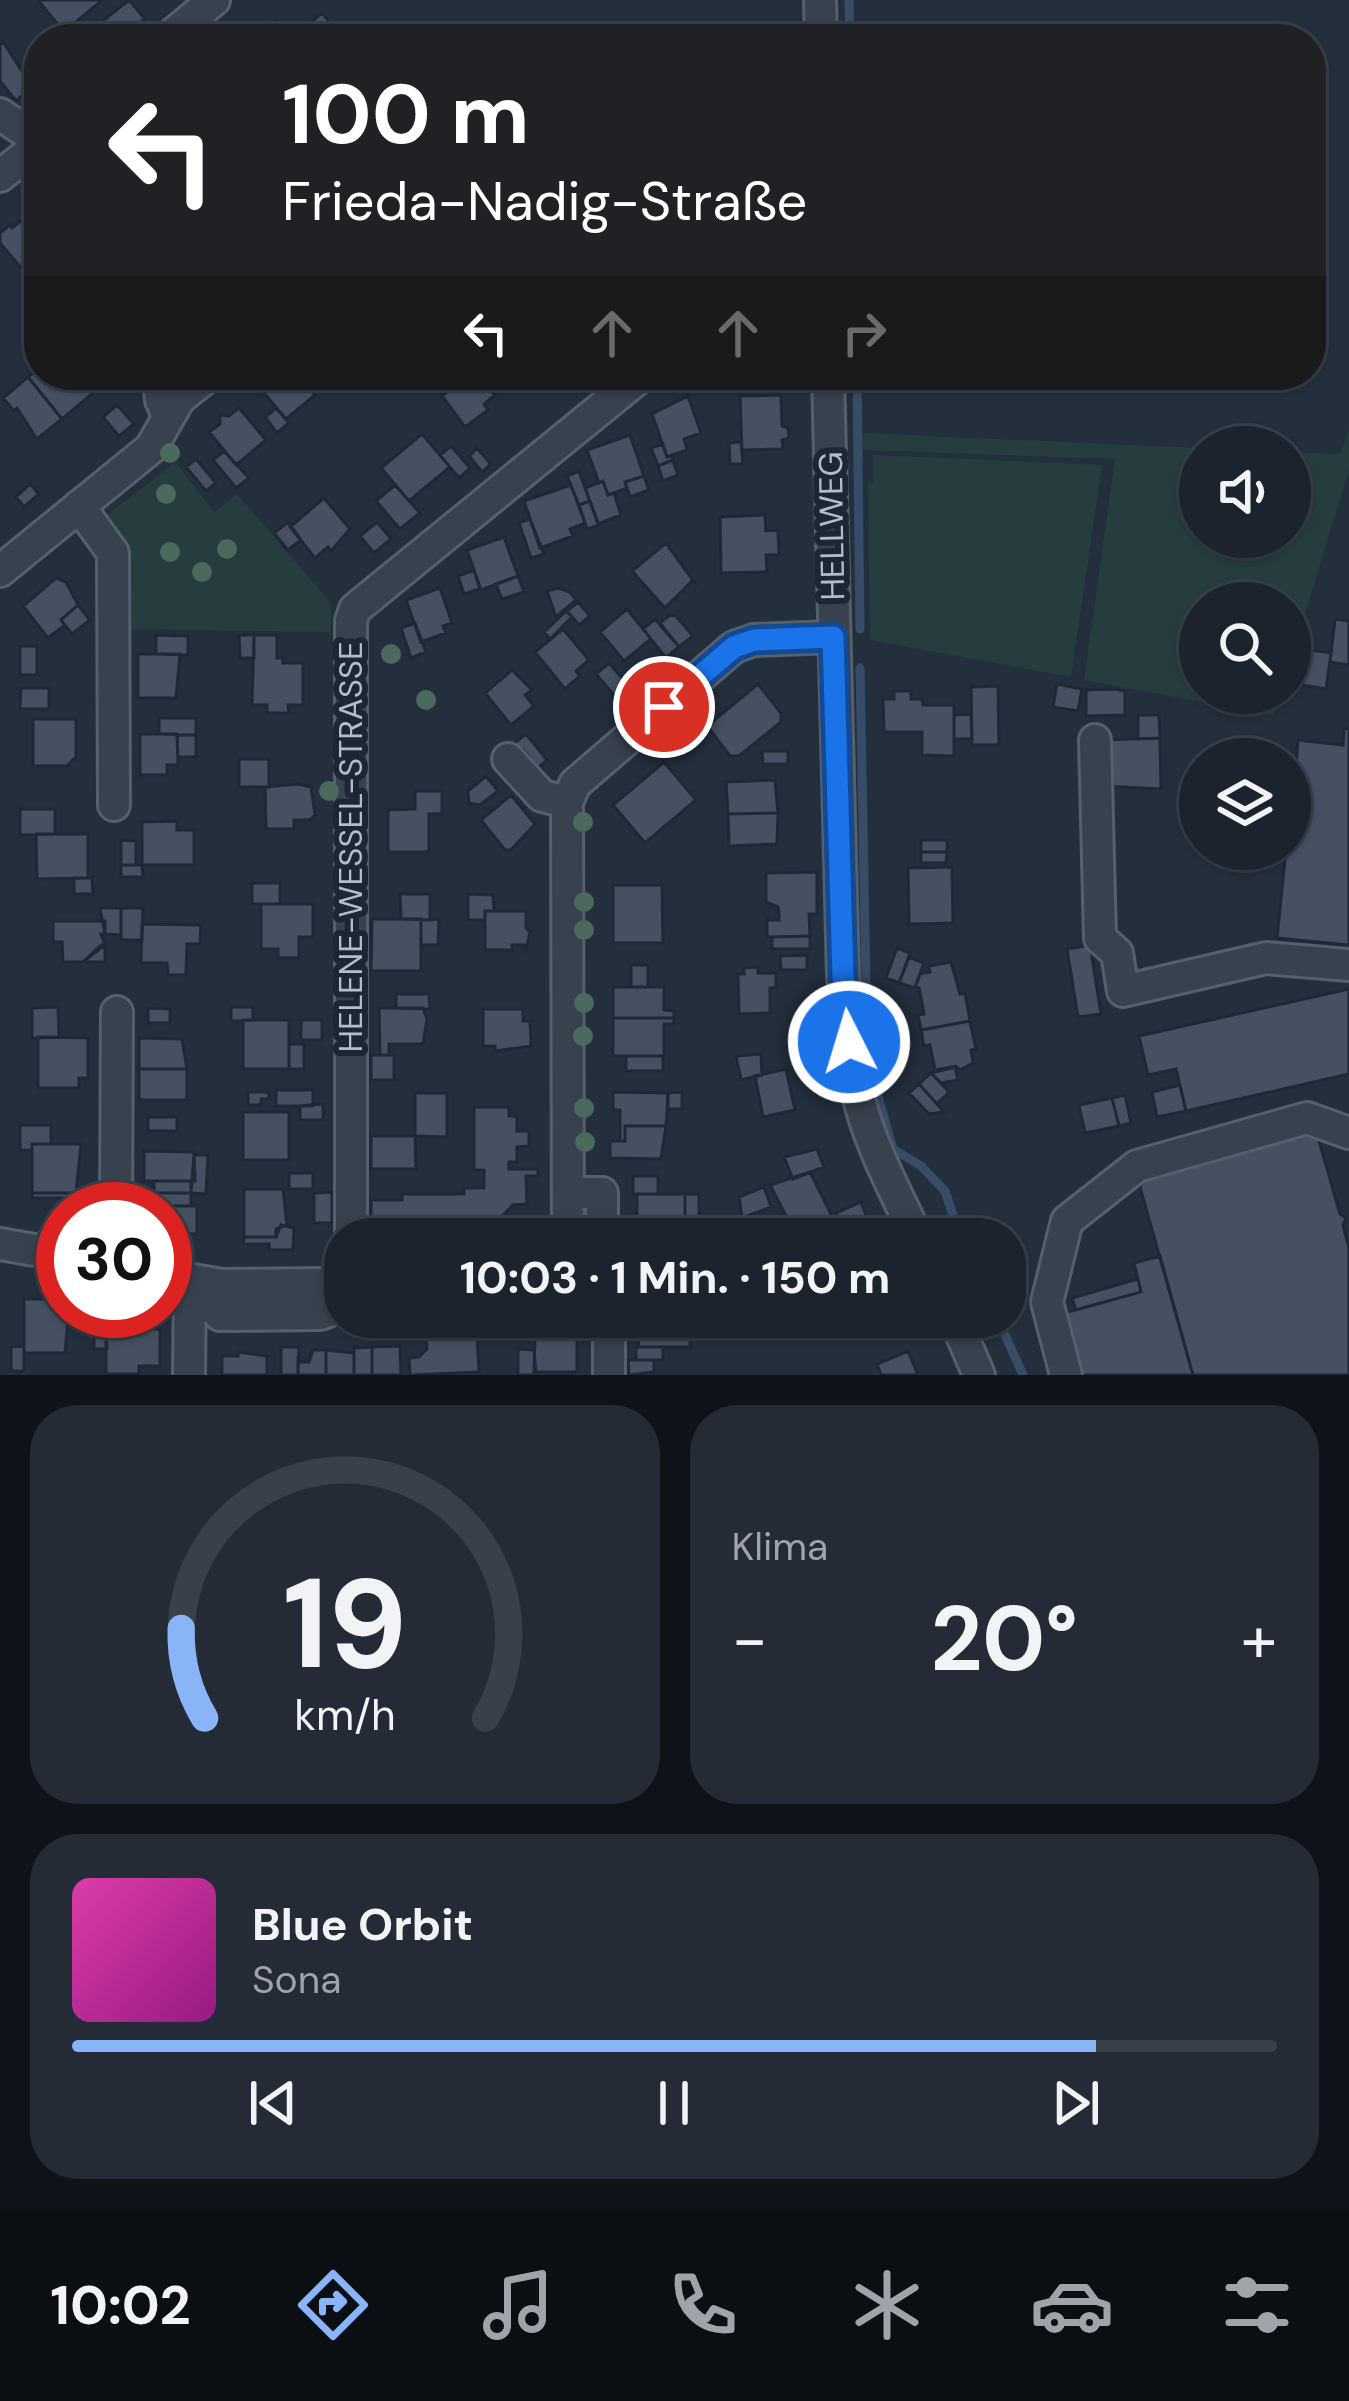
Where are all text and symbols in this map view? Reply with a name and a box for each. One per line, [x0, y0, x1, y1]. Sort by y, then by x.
text: 100 m [282, 60, 530, 169]
icon: left [84, 72, 240, 228]
text: Frieda-Nadig-Straße [282, 166, 807, 237]
icon: left [453, 300, 519, 366]
icon: ahead [579, 300, 645, 366]
icon: ahead [705, 300, 771, 366]
icon: right [831, 300, 897, 366]
map controls [1179, 426, 1311, 870]
button: sound [1179, 426, 1311, 558]
street label: HELLWEG [809, 451, 854, 601]
button: search [1179, 582, 1311, 714]
street label: HELENE-WESSEL-STRASSE [329, 641, 372, 1053]
pin [613, 656, 715, 758]
icon: arrive [631, 674, 697, 740]
button: layers [1179, 738, 1311, 870]
position arrow [786, 979, 912, 1105]
speed limit sign: 30 [36, 1182, 192, 1338]
text: 10:03 · 1 Min. · 150 m [460, 1248, 890, 1307]
text: Klima [732, 1521, 828, 1572]
text: 19 [282, 1543, 407, 1706]
text: 20° [930, 1581, 1078, 1698]
text: − [732, 1597, 768, 1682]
text: + [1241, 1597, 1277, 1682]
text: km/h [294, 1686, 395, 1742]
text: Blue Orbit [252, 1895, 473, 1954]
text: Sona [252, 1954, 341, 2005]
icon: previous [240, 2070, 306, 2136]
icon: pause [641, 2070, 707, 2136]
icon: next [1043, 2070, 1109, 2136]
icon: directions [291, 2263, 375, 2347]
icon: music [476, 2263, 560, 2347]
icon: phone [661, 2263, 745, 2347]
icon: climate [845, 2263, 929, 2347]
icon: car [1030, 2263, 1114, 2347]
icon: filters [1215, 2263, 1299, 2347]
text: 10:02 [50, 2270, 191, 2341]

